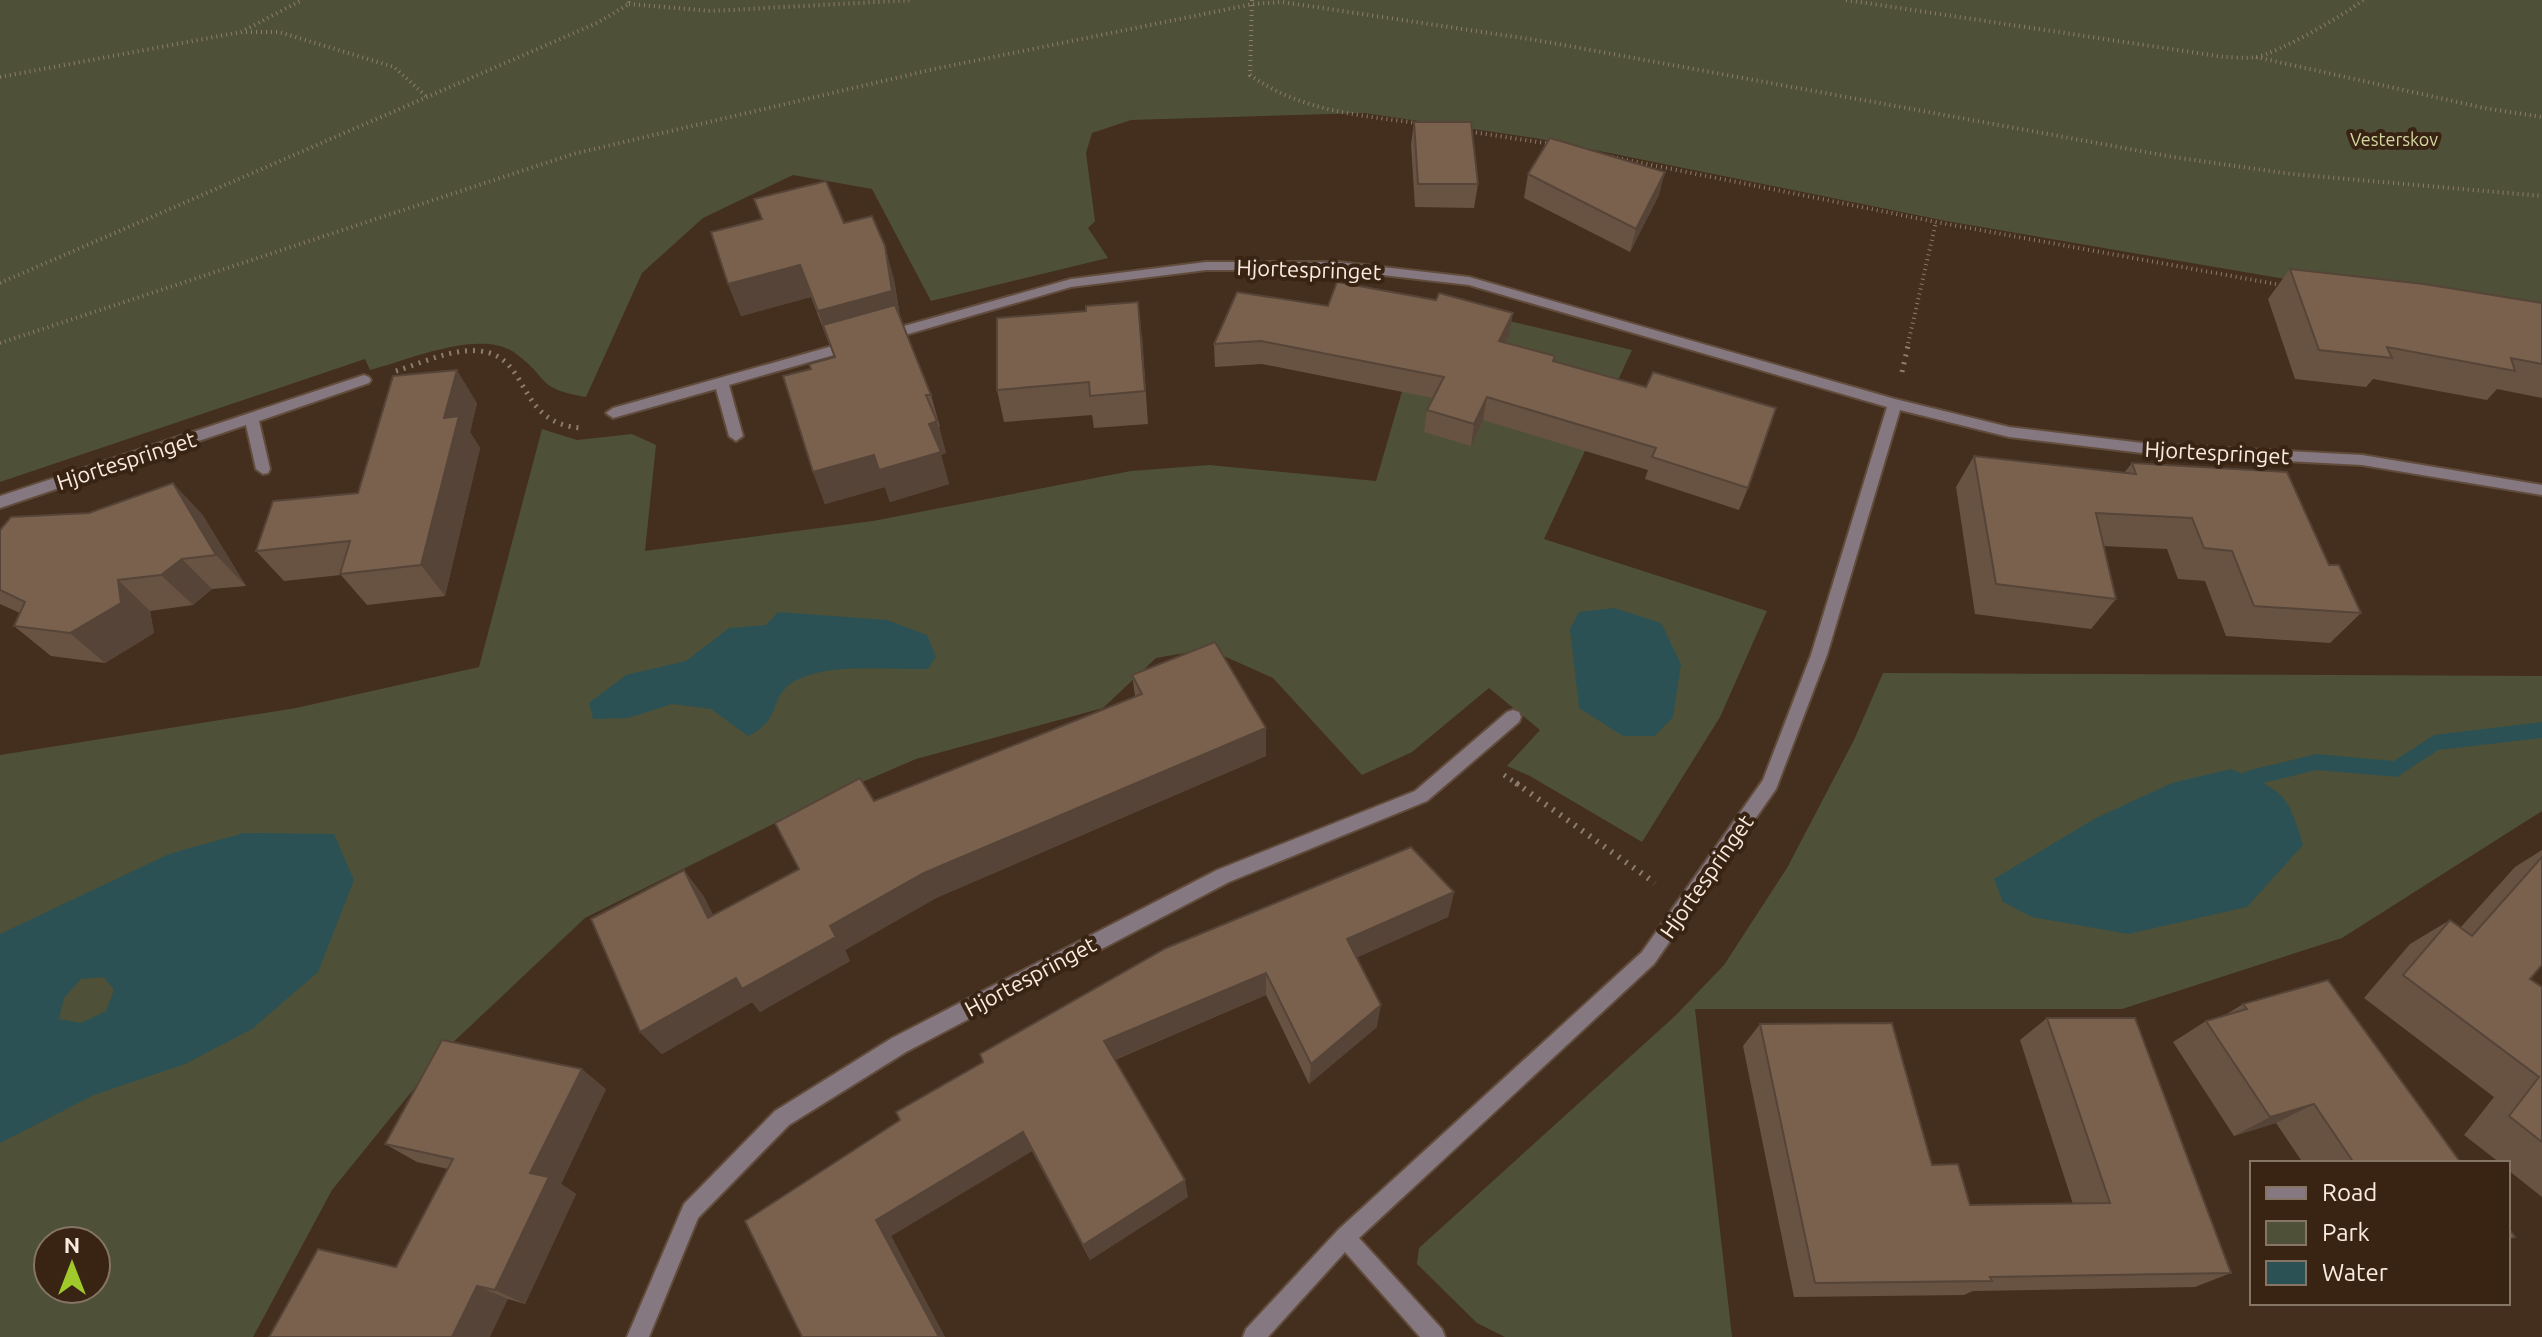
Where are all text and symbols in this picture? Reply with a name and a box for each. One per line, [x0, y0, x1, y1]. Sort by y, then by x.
park label: Vesterskov [2350, 129, 2438, 149]
street label: Hjortespringet [1236, 254, 1382, 284]
street label: Hjortespringet [53, 426, 199, 494]
street label: Hjortespringet [2144, 436, 2290, 468]
street label: Hjortespringet [1654, 809, 1758, 942]
street label: Hjortespringet [960, 931, 1100, 1021]
legend [2250, 1161, 2510, 1305]
text: Road [2322, 1179, 2377, 1206]
text: Park [2322, 1219, 2370, 1246]
north arrow [32, 1225, 112, 1305]
text: N [64, 1232, 80, 1257]
text: Water [2322, 1259, 2388, 1286]

